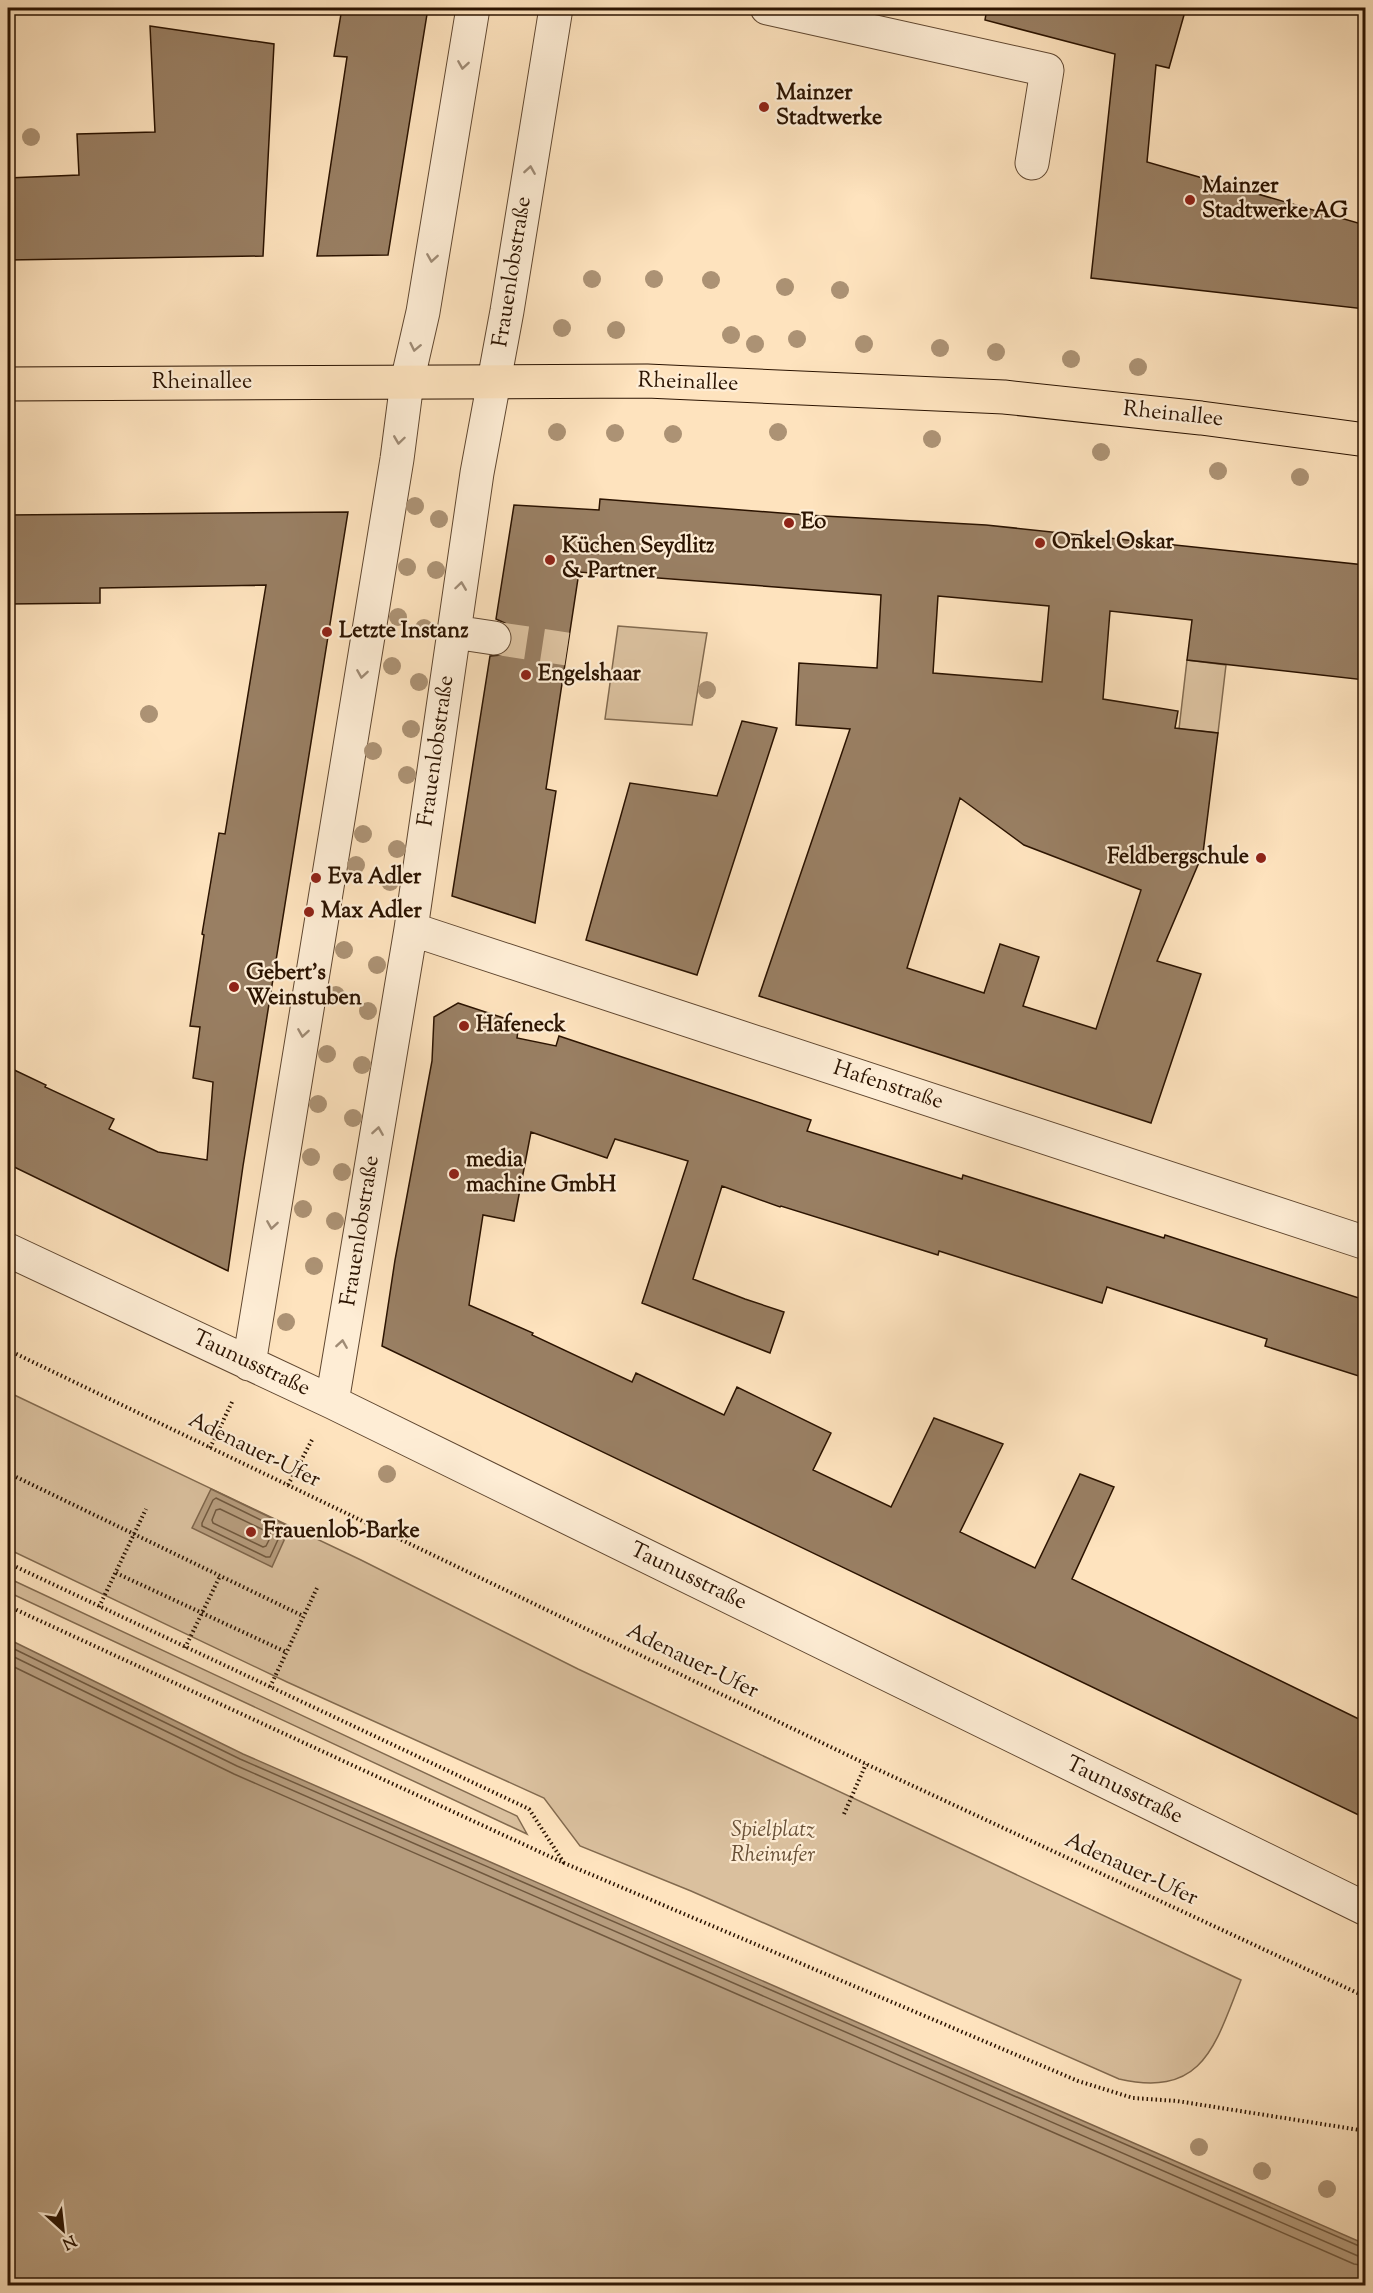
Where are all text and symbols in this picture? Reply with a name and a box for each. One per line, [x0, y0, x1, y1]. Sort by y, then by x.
one-way arrow [458, 61, 470, 70]
place label: Mainzer Stadtwerke [776, 78, 882, 135]
marker: Mainzer Stadtwerke [757, 100, 771, 114]
one-way arrow [523, 166, 536, 176]
place label: Mainzer Stadtwerke AG [1202, 171, 1348, 228]
marker: Mainzer Stadtwerke AG [1183, 193, 1197, 207]
street label: Frauenlobstraße [485, 194, 541, 350]
one-way arrow [426, 253, 438, 262]
one-way arrow [409, 342, 422, 352]
street label: Rheinallee [637, 365, 739, 401]
street label: Rheinallee [152, 367, 252, 399]
street label: Rheinallee [1121, 394, 1225, 436]
one-way arrow [394, 436, 406, 445]
place label: Eo [801, 507, 826, 539]
marker: Eo [782, 516, 796, 530]
place label: Onkel Oskar [1052, 527, 1175, 559]
place label: Küchen Seydlitz & Partner [562, 531, 715, 588]
marker: Onkel Oskar [1033, 536, 1047, 550]
marker: Küchen Seydlitz & Partner [543, 553, 557, 567]
one-way arrow [454, 581, 466, 590]
place label: Letzte Instanz [339, 616, 469, 648]
marker: Letzte Instanz [320, 625, 334, 639]
place label: Engelshaar [538, 659, 642, 691]
marker: Engelshaar [519, 668, 533, 682]
one-way arrow [356, 670, 368, 679]
street label: Frauenlobstraße [411, 673, 463, 829]
place label: Feldbergschule [1107, 842, 1249, 874]
marker: Feldbergschule [1254, 851, 1268, 865]
place label: Eva Adler [328, 862, 422, 894]
marker: Eva Adler [309, 871, 323, 885]
place label: Max Adler [321, 896, 422, 928]
marker: Max Adler [302, 905, 316, 919]
place label: Gebert's Weinstuben [246, 958, 362, 1015]
marker: Gebert's Weinstuben [227, 980, 241, 994]
place label: Hafeneck [476, 1010, 566, 1042]
marker: Hafeneck [457, 1019, 471, 1033]
one-way arrow [298, 1028, 310, 1037]
street label: Hafenstraße [829, 1053, 947, 1119]
one-way arrow [371, 1127, 383, 1136]
place label: media machine GmbH [466, 1145, 617, 1202]
street label: Frauenlobstraße [333, 1153, 389, 1309]
marker: media machine GmbH [447, 1167, 461, 1181]
one-way arrow [266, 1220, 279, 1230]
street label: Taunusstraße [187, 1323, 315, 1405]
one-way arrow [335, 1340, 348, 1350]
street label: Adenauer-Ufer [182, 1405, 326, 1497]
place label: Frauenlob-Barke [263, 1516, 420, 1548]
marker: Frauenlob-Barke [244, 1525, 258, 1539]
street label: Taunusstraße [624, 1535, 752, 1619]
street label: Adenauer-Ufer [620, 1616, 764, 1708]
street label: Taunusstraße [1060, 1749, 1188, 1833]
park label: Spielplatz Rheinufer [731, 1815, 815, 1872]
street label: Adenauer-Ufer [1059, 1825, 1203, 1915]
north arrow [33, 2200, 93, 2260]
text: N [58, 2228, 80, 2254]

